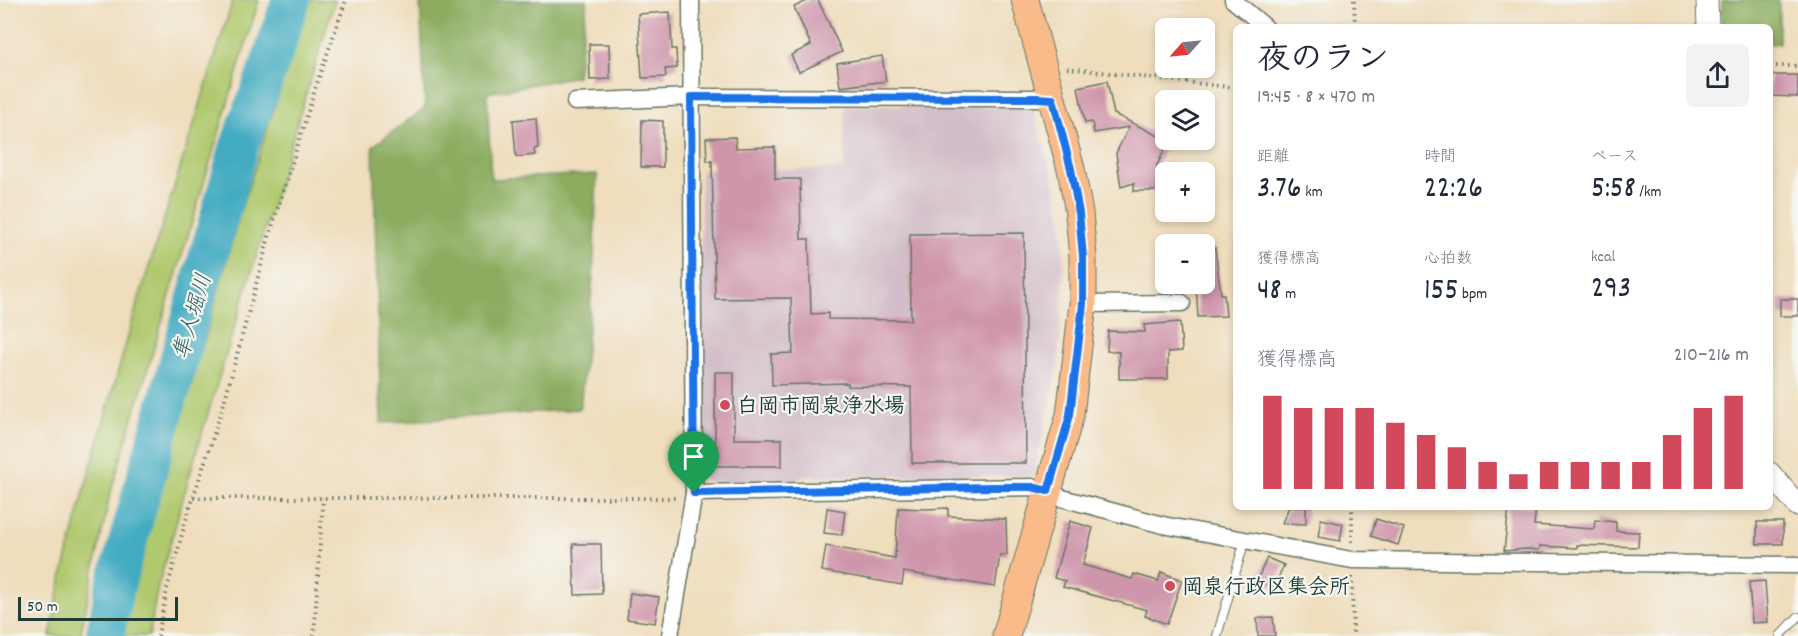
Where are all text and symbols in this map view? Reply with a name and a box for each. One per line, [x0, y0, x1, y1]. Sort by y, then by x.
north arrow [1155, 18, 1215, 78]
map controls [1155, 18, 1215, 294]
text: 夜のラン [1257, 38, 1389, 85]
button: share [1686, 44, 1749, 107]
text: 19:45 · 8 × 470 m [1257, 84, 1375, 112]
button: layers [1155, 90, 1215, 150]
text: 距離 [1257, 146, 1289, 169]
text: 時間 [1424, 146, 1456, 169]
text: ペース [1591, 146, 1638, 169]
button: + [1155, 162, 1215, 222]
text: 3.76 [1257, 169, 1302, 212]
text: 22:26 [1424, 169, 1483, 212]
text: 5:58 [1591, 169, 1636, 212]
text: km [1302, 181, 1323, 204]
text: /km [1636, 181, 1662, 204]
button: − [1155, 234, 1215, 294]
text: kcal [1591, 246, 1615, 269]
text: 獲得標高 [1257, 248, 1321, 271]
text: 心拍数 [1424, 248, 1472, 271]
text: 293 [1591, 269, 1631, 312]
water label: 隼人堀川 [167, 270, 221, 364]
text: 48 [1257, 271, 1281, 314]
text: 155 [1424, 271, 1458, 314]
text: m [1281, 283, 1296, 306]
text: bpm [1458, 283, 1487, 306]
text: 210–216 m [1674, 342, 1749, 370]
text: 獲得標高 [1257, 347, 1337, 375]
place label: 白岡市岡泉浄水場 [737, 393, 905, 423]
marker: 白岡市岡泉浄水場 [718, 398, 732, 412]
pin [668, 431, 719, 493]
icon: arrive [677, 440, 710, 473]
place label: 岡泉行政区集会所 [1182, 574, 1350, 604]
marker: 岡泉行政区集会所 [1163, 579, 1177, 593]
scale bar [18, 594, 178, 622]
text: 50 m [27, 596, 58, 619]

